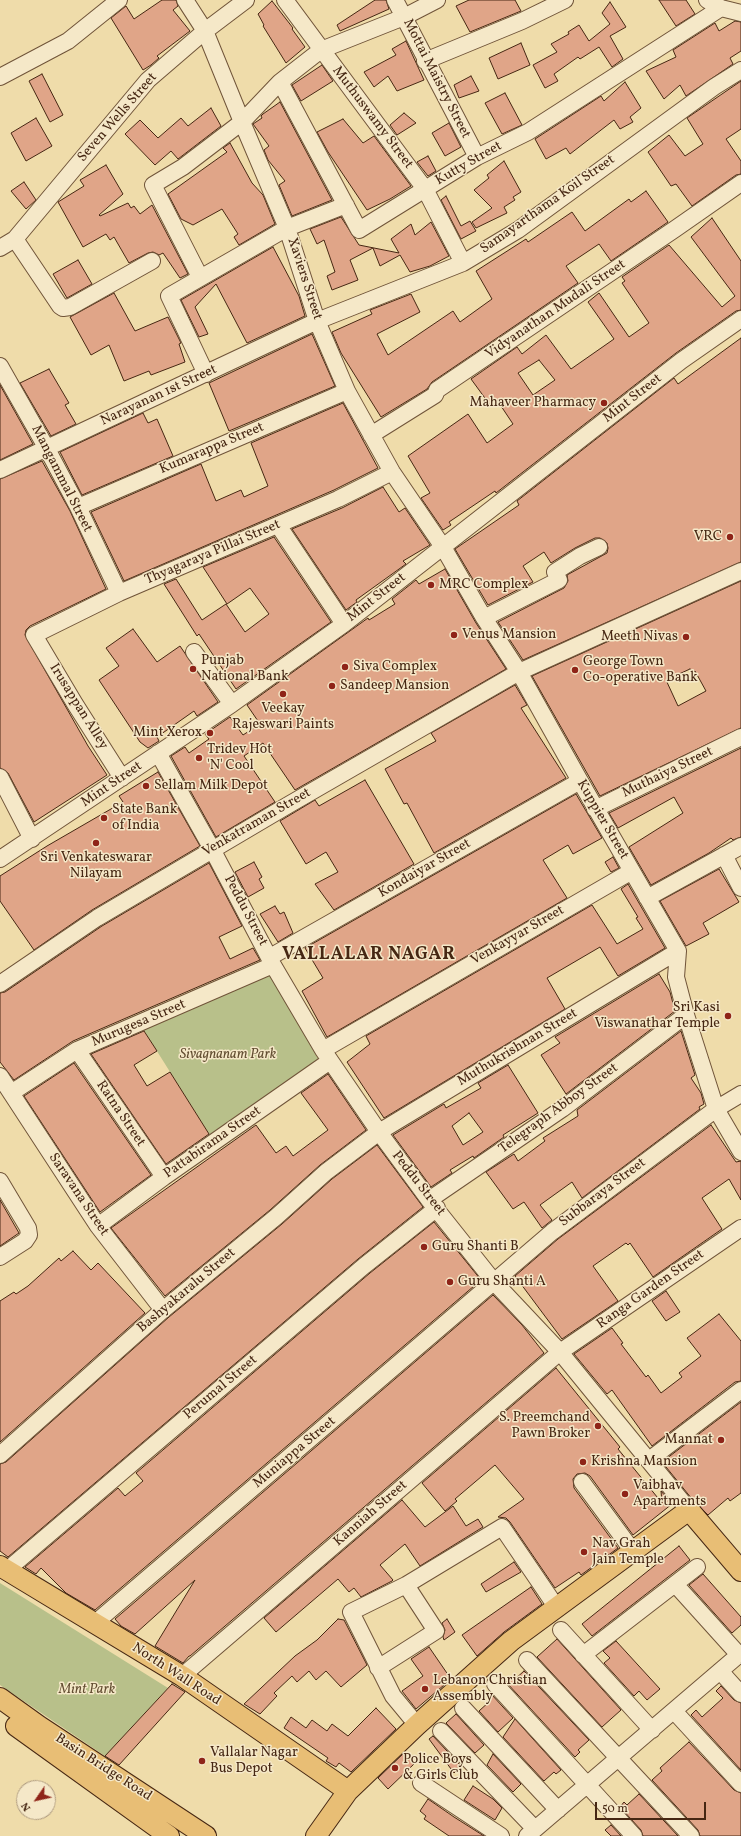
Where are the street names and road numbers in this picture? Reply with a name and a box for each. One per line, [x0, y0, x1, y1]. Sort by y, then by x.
street label: Mottai Maistry Street [399, 16, 473, 142]
street label: Muthuswamy Street [328, 63, 416, 173]
street label: Seven Wells Street [75, 70, 161, 166]
street label: Kutty Street [433, 138, 505, 190]
street label: Samayarthama Koil Street [477, 152, 619, 258]
street label: Xaviers Street [283, 236, 325, 322]
street label: Vidyanathan Mudali Street [483, 257, 629, 363]
street label: Narayanan 1st Street [98, 362, 220, 430]
street label: Mint Street [600, 371, 666, 427]
street label: Kumarappa Street [157, 419, 267, 479]
street label: Mangammal Street [27, 423, 95, 535]
street label: Thyagaraya Pillai Street [143, 517, 283, 589]
street label: Mint Street [344, 570, 410, 626]
street label: Irusappan Alley [45, 661, 111, 753]
street label: Muthaiya Street [620, 744, 716, 802]
street label: Mint Street [78, 758, 146, 812]
street label: Kuppier Street [572, 777, 632, 863]
street label: Venkatraman Street [200, 785, 314, 861]
street label: Kondaiyar Street [376, 836, 474, 902]
street label: Peddu Street [219, 873, 271, 949]
street label: Venkayyar Street [468, 902, 568, 970]
street label: Murugesa Street [89, 997, 189, 1051]
street label: Muthukrishnan Street [455, 1006, 581, 1090]
street label: Telegraph Abboy Street [496, 1060, 622, 1158]
street label: Ratna Street [92, 1078, 148, 1150]
street label: Pattabirama Street [161, 1103, 265, 1183]
street label: Peddu Street [387, 1148, 449, 1220]
street label: Saravana Street [44, 1150, 112, 1240]
street label: Subbaraya Street [556, 1155, 650, 1231]
street label: Bashyakaralu Street [134, 1245, 240, 1337]
street label: Ranga Garden Street [594, 1247, 708, 1333]
street label: Perumal Street [181, 1352, 261, 1424]
street label: Muniappa Street [250, 1414, 340, 1492]
street label: Kanniah Street [331, 1477, 411, 1551]
street label: North Wall Road [128, 1640, 224, 1710]
street label: Basin Bridge Road [51, 1730, 155, 1806]

